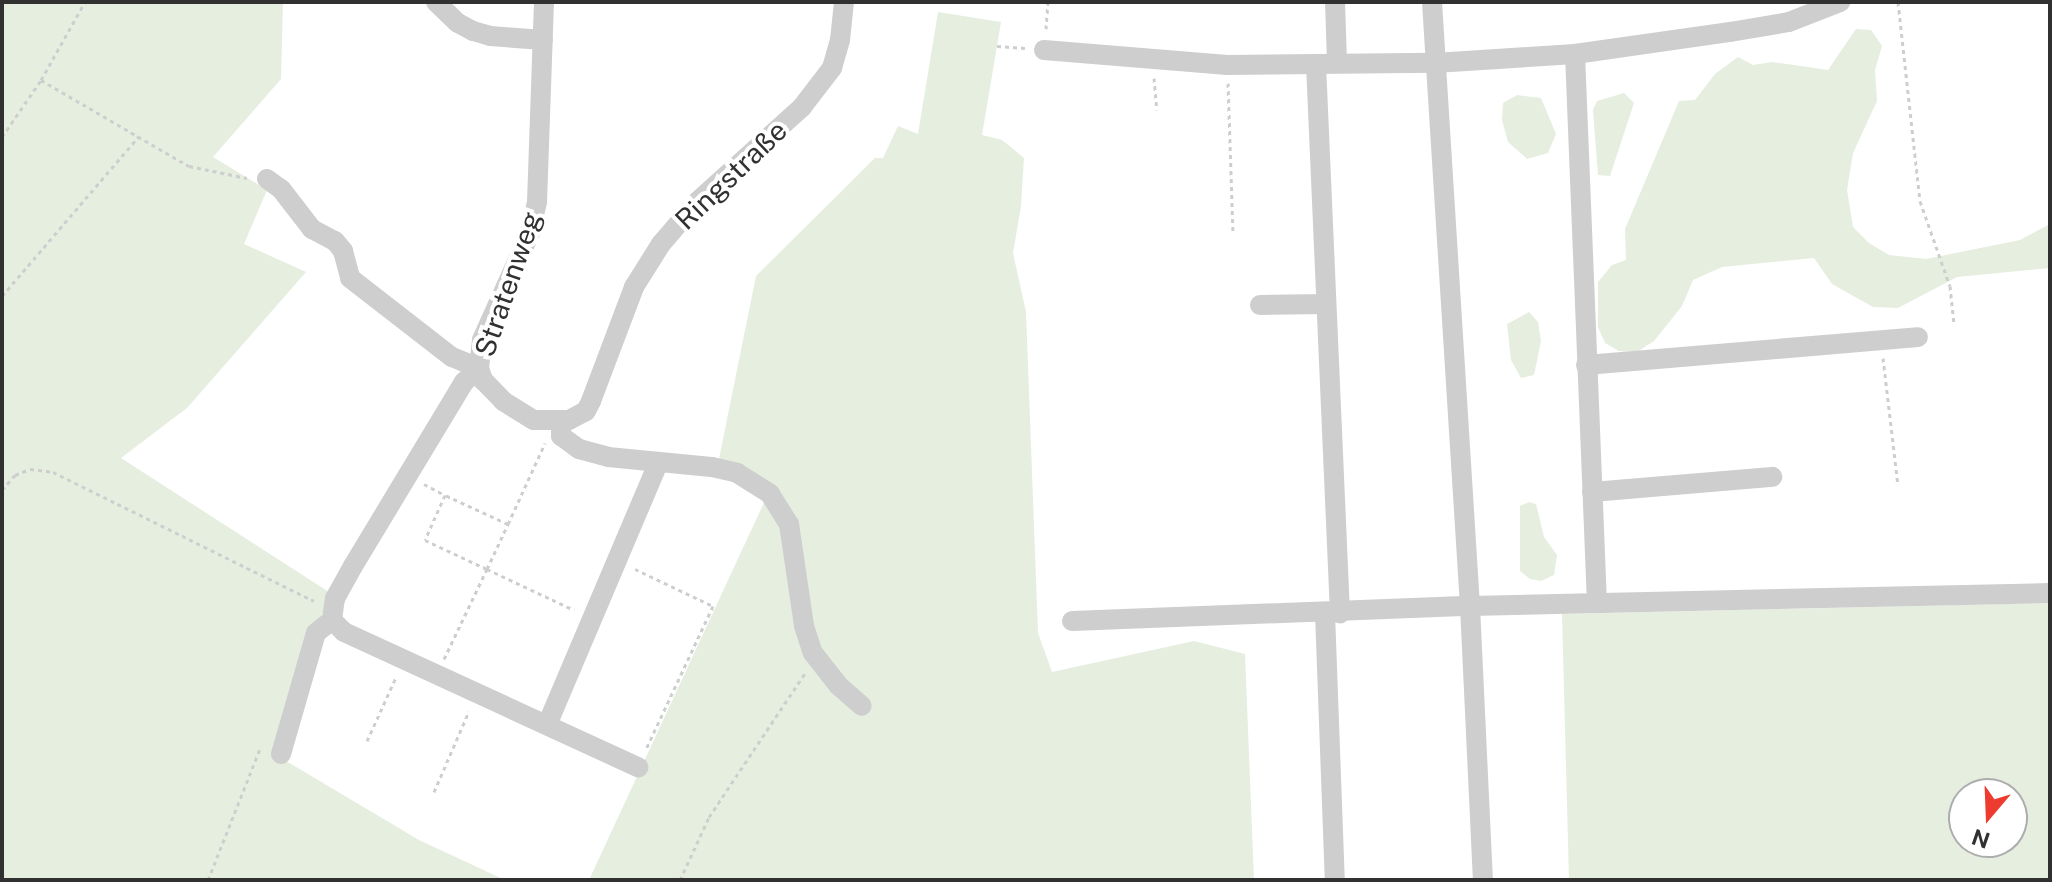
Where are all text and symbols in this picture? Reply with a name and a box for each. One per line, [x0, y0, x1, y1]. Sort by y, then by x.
street label: Ringstraße [668, 114, 794, 236]
street label: Stratenweg [467, 207, 549, 361]
north arrow [1948, 778, 2028, 858]
text: N [1968, 824, 1993, 854]

